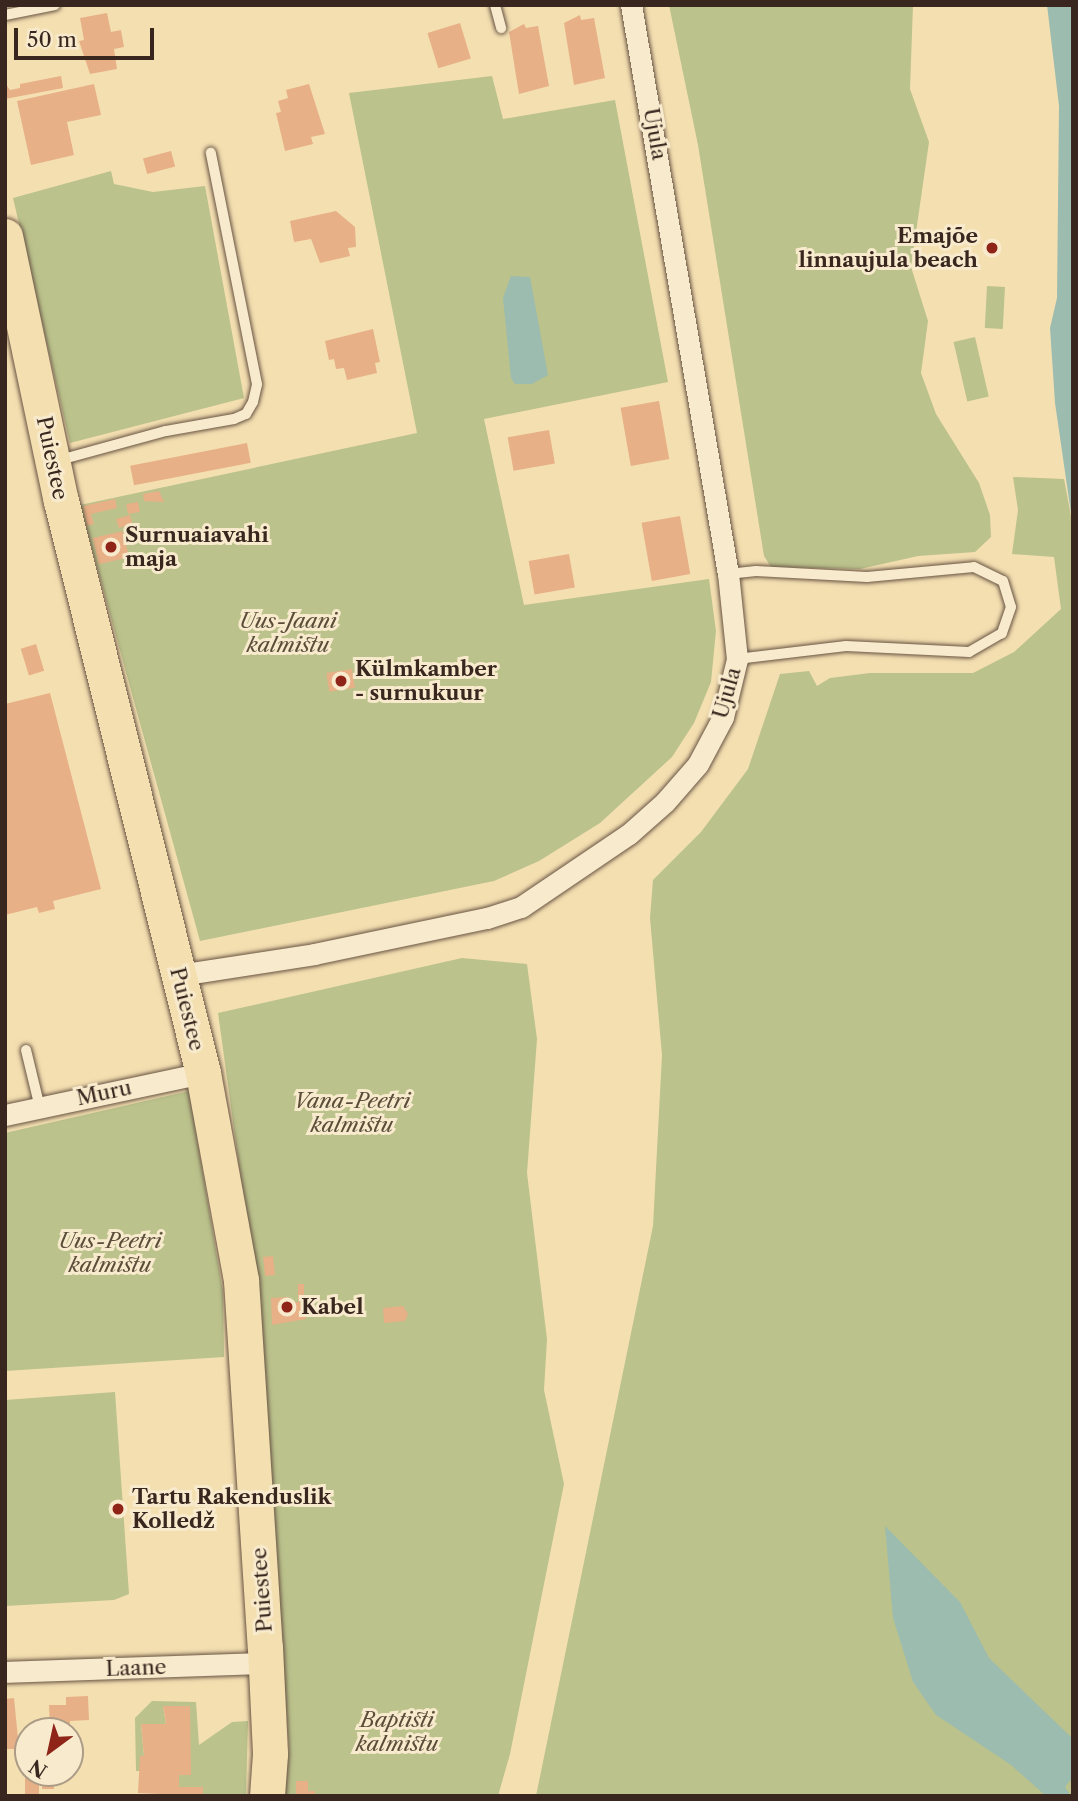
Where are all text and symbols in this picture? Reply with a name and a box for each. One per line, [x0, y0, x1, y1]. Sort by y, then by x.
scale bar [18, 14, 158, 58]
text: 50 m [27, 27, 77, 52]
street label: Ujula [638, 106, 672, 162]
place label: Emajõe linnaujula beach [798, 223, 978, 273]
marker: Emajõe linnaujula beach [984, 240, 1000, 256]
street label: Puiestee [31, 414, 73, 502]
place label: Surnuaiavahi maja [125, 522, 269, 572]
marker: Surnuaiavahi maja [103, 539, 119, 555]
park label: Uus-Jaani kalmistu [239, 608, 337, 658]
place label: Külmkamber - surnukuur [355, 656, 497, 706]
street label: Ujula [708, 664, 746, 722]
marker: Külmkamber - surnukuur [333, 673, 349, 689]
street label: Puiestee [165, 965, 209, 1053]
street label: Muru [74, 1075, 134, 1111]
park label: Vana-Peetri kalmistu [294, 1088, 410, 1138]
park label: Uus-Peetri kalmistu [59, 1228, 161, 1278]
place label: Kabel [301, 1294, 364, 1320]
marker: Kabel [279, 1299, 295, 1315]
place label: Tartu Rakenduslik Kolledž [132, 1484, 331, 1534]
marker: Tartu Rakenduslik Kolledž [110, 1501, 126, 1517]
street label: Puiestee [246, 1547, 278, 1633]
street label: Laane [105, 1654, 167, 1682]
park label: Baptisti kalmistu [356, 1707, 438, 1757]
north arrow [14, 1717, 84, 1787]
text: N [25, 1754, 52, 1783]

